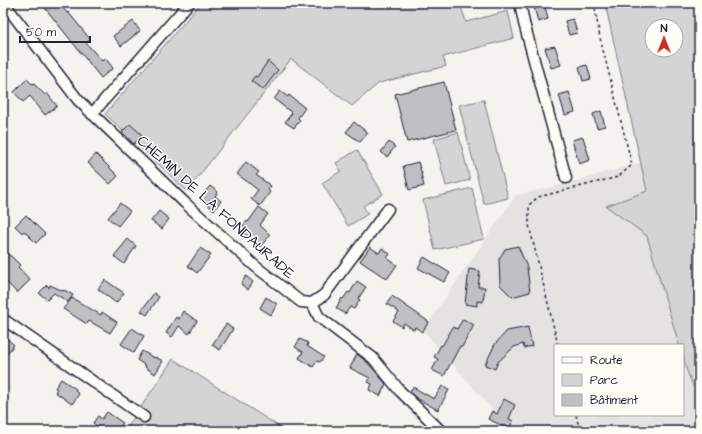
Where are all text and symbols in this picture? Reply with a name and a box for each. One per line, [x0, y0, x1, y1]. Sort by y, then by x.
scale bar [20, 18, 90, 44]
north arrow [644, 18, 684, 58]
text: N [661, 21, 668, 36]
text: 50 m [26, 24, 57, 41]
street label: CHEMIN DE LA FONDAURADE [132, 131, 299, 284]
legend [554, 344, 684, 416]
text: Route [590, 352, 623, 369]
text: Parc [590, 372, 618, 389]
text: Bâtiment [590, 392, 638, 409]

